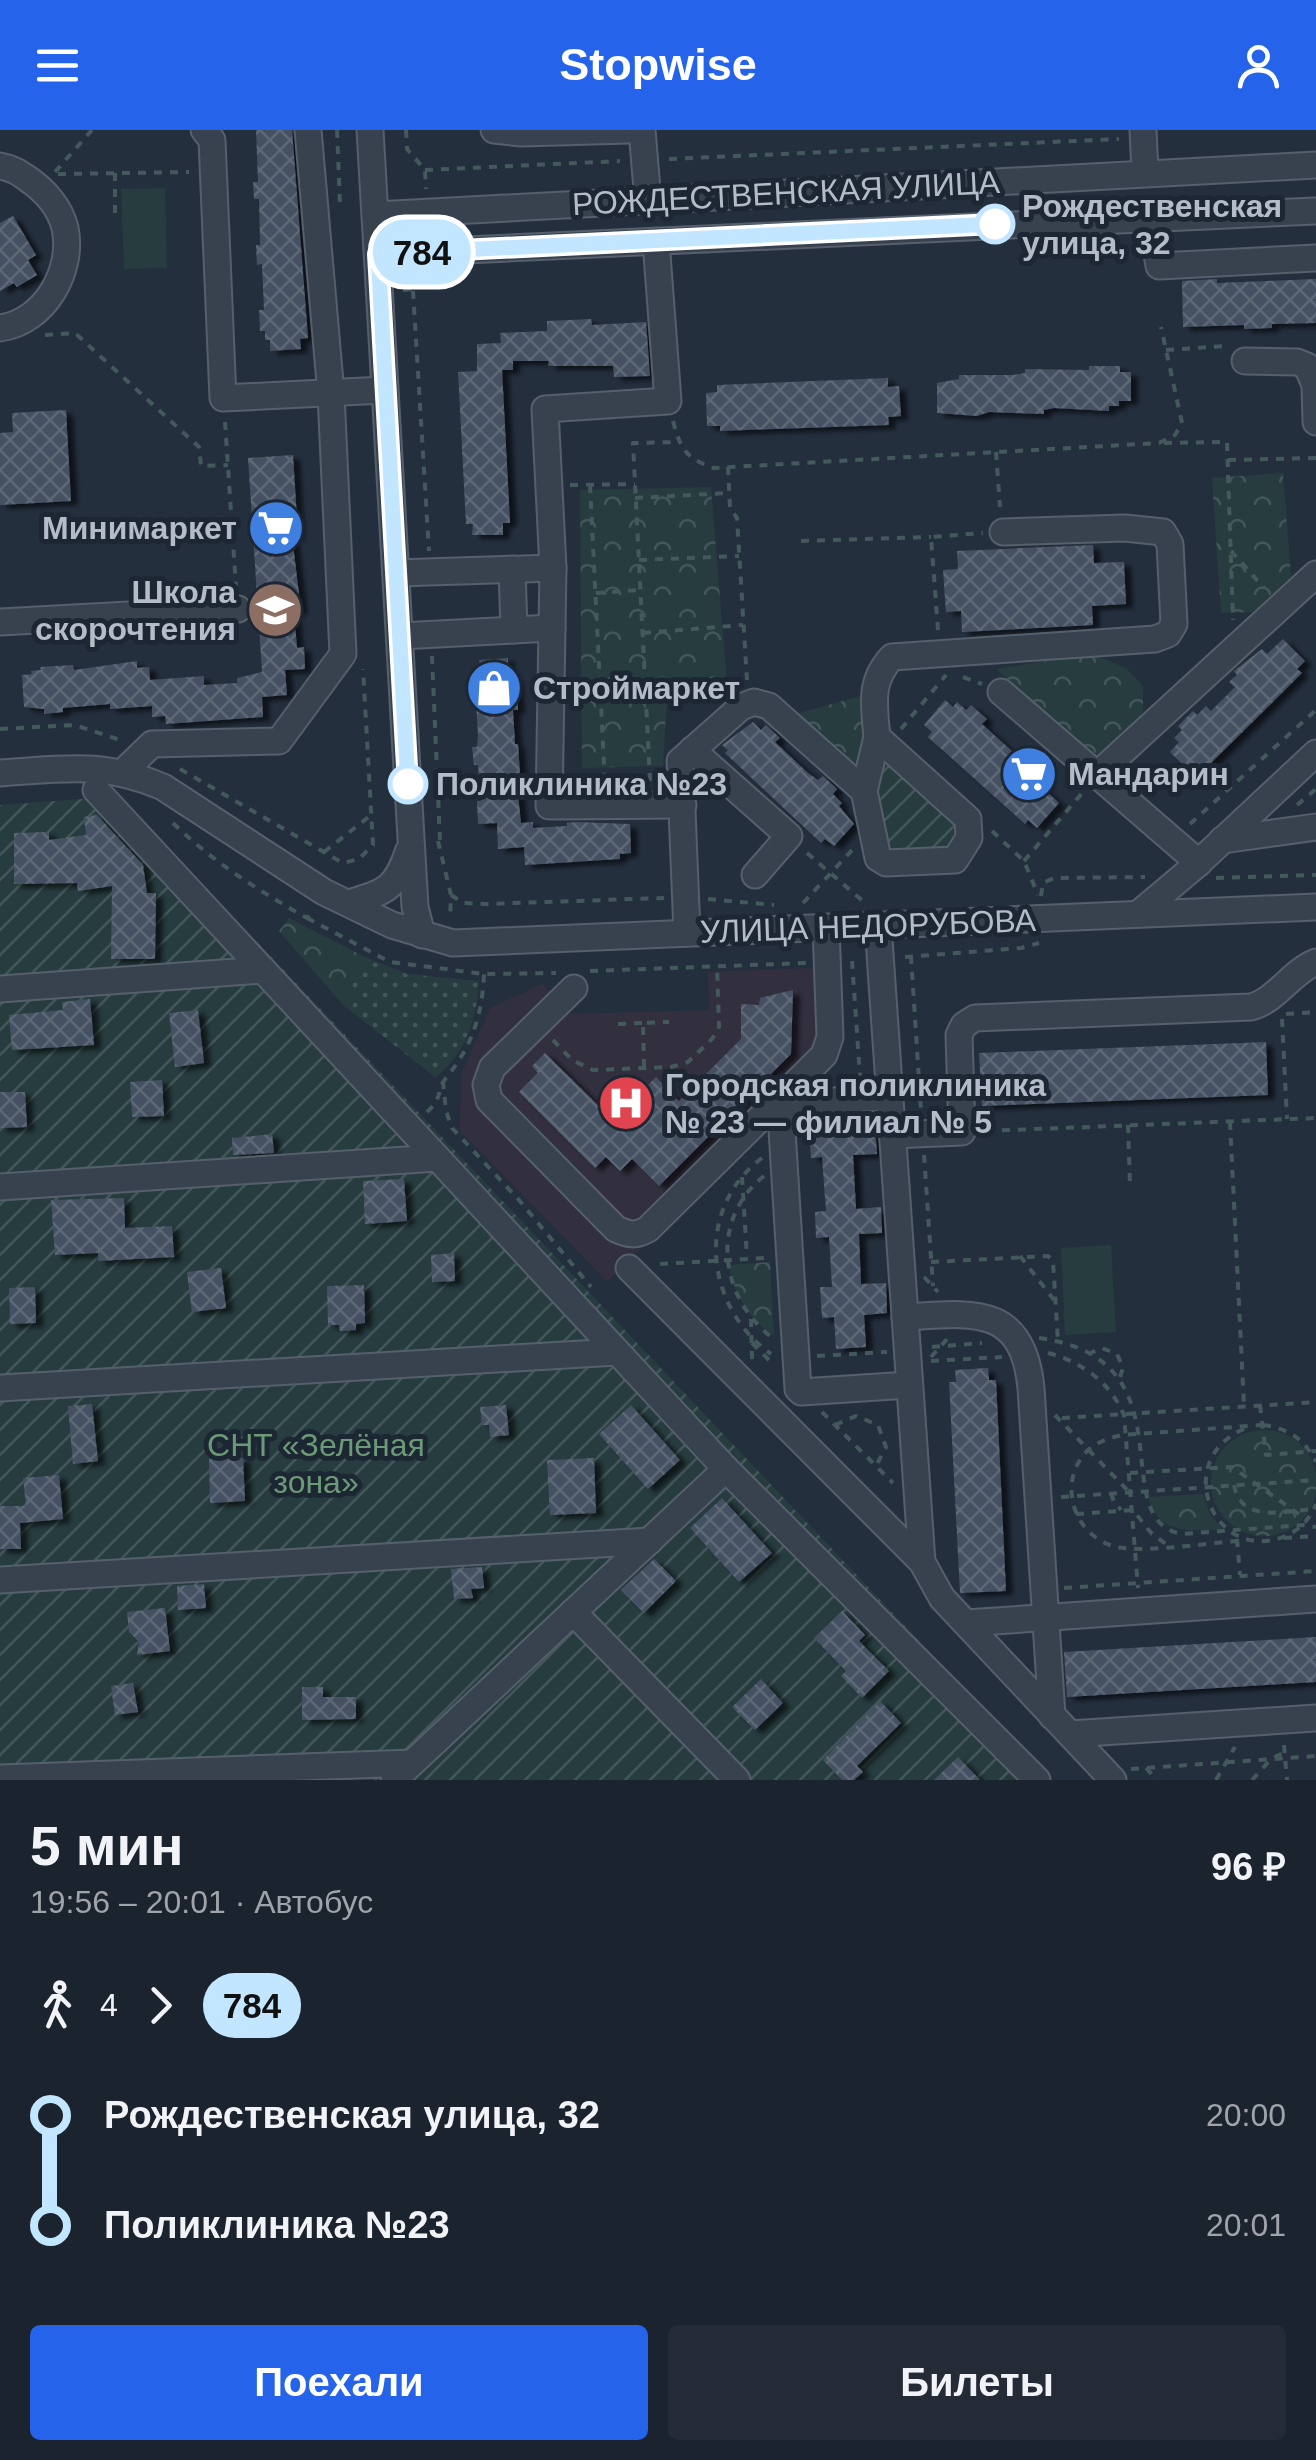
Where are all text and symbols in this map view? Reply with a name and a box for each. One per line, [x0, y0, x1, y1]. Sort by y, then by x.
icon: menu [30, 38, 85, 93]
icon: person [1231, 38, 1286, 93]
text: Stopwise [559, 39, 757, 90]
street label: РОЖДЕСТВЕНСКАЯ УЛИЦА [571, 164, 1001, 222]
place label: Рождественская улица, 32 [1022, 188, 1282, 261]
marker: Рождественская улица, 32 [976, 205, 1014, 243]
line badge: 784 [364, 220, 480, 284]
text: 784 [393, 233, 451, 272]
supermarket icon: Минимаркет [246, 498, 306, 558]
place label: Минимаркет [42, 510, 237, 546]
place label: Школа скорочтения [35, 574, 236, 647]
school or university icon: Школа скорочтения [245, 580, 305, 640]
shop icon: Строймаркет [464, 658, 524, 718]
place label: Строймаркет [533, 670, 740, 706]
supermarket icon: Мандарин [999, 744, 1059, 804]
place label: Мандарин [1068, 756, 1229, 792]
marker: Поликлиника №23 [389, 765, 427, 803]
place label: Поликлиника №23 [436, 766, 727, 802]
street label: УЛИЦА НЕДОРУБОВА [699, 902, 1037, 950]
place label: Городская поликлиника № 23 — филиал № 5 [665, 1067, 1046, 1140]
hospital icon: Городская поликлиника № 23 — филиал № 5 [596, 1073, 656, 1133]
park label: СНТ «Зелёная зона» [207, 1427, 425, 1500]
text: 5 мин [30, 1815, 184, 1877]
text: 96 ₽ [1211, 1846, 1286, 1888]
text: 19:56 – 20:01 · Автобус [30, 1884, 373, 1920]
icon: walk [30, 1978, 85, 2033]
icon: forward [133, 1978, 188, 2033]
text: 784 [223, 1986, 281, 2025]
text: 4 [100, 1987, 118, 2023]
text: Рождественская улица, 32 [104, 2094, 600, 2136]
text: 20:00 [1206, 2097, 1286, 2133]
text: Поликлиника №23 [104, 2204, 450, 2246]
text: 20:01 [1206, 2207, 1286, 2243]
button: Поехали [30, 2325, 648, 2440]
button: Билеты [668, 2325, 1286, 2440]

